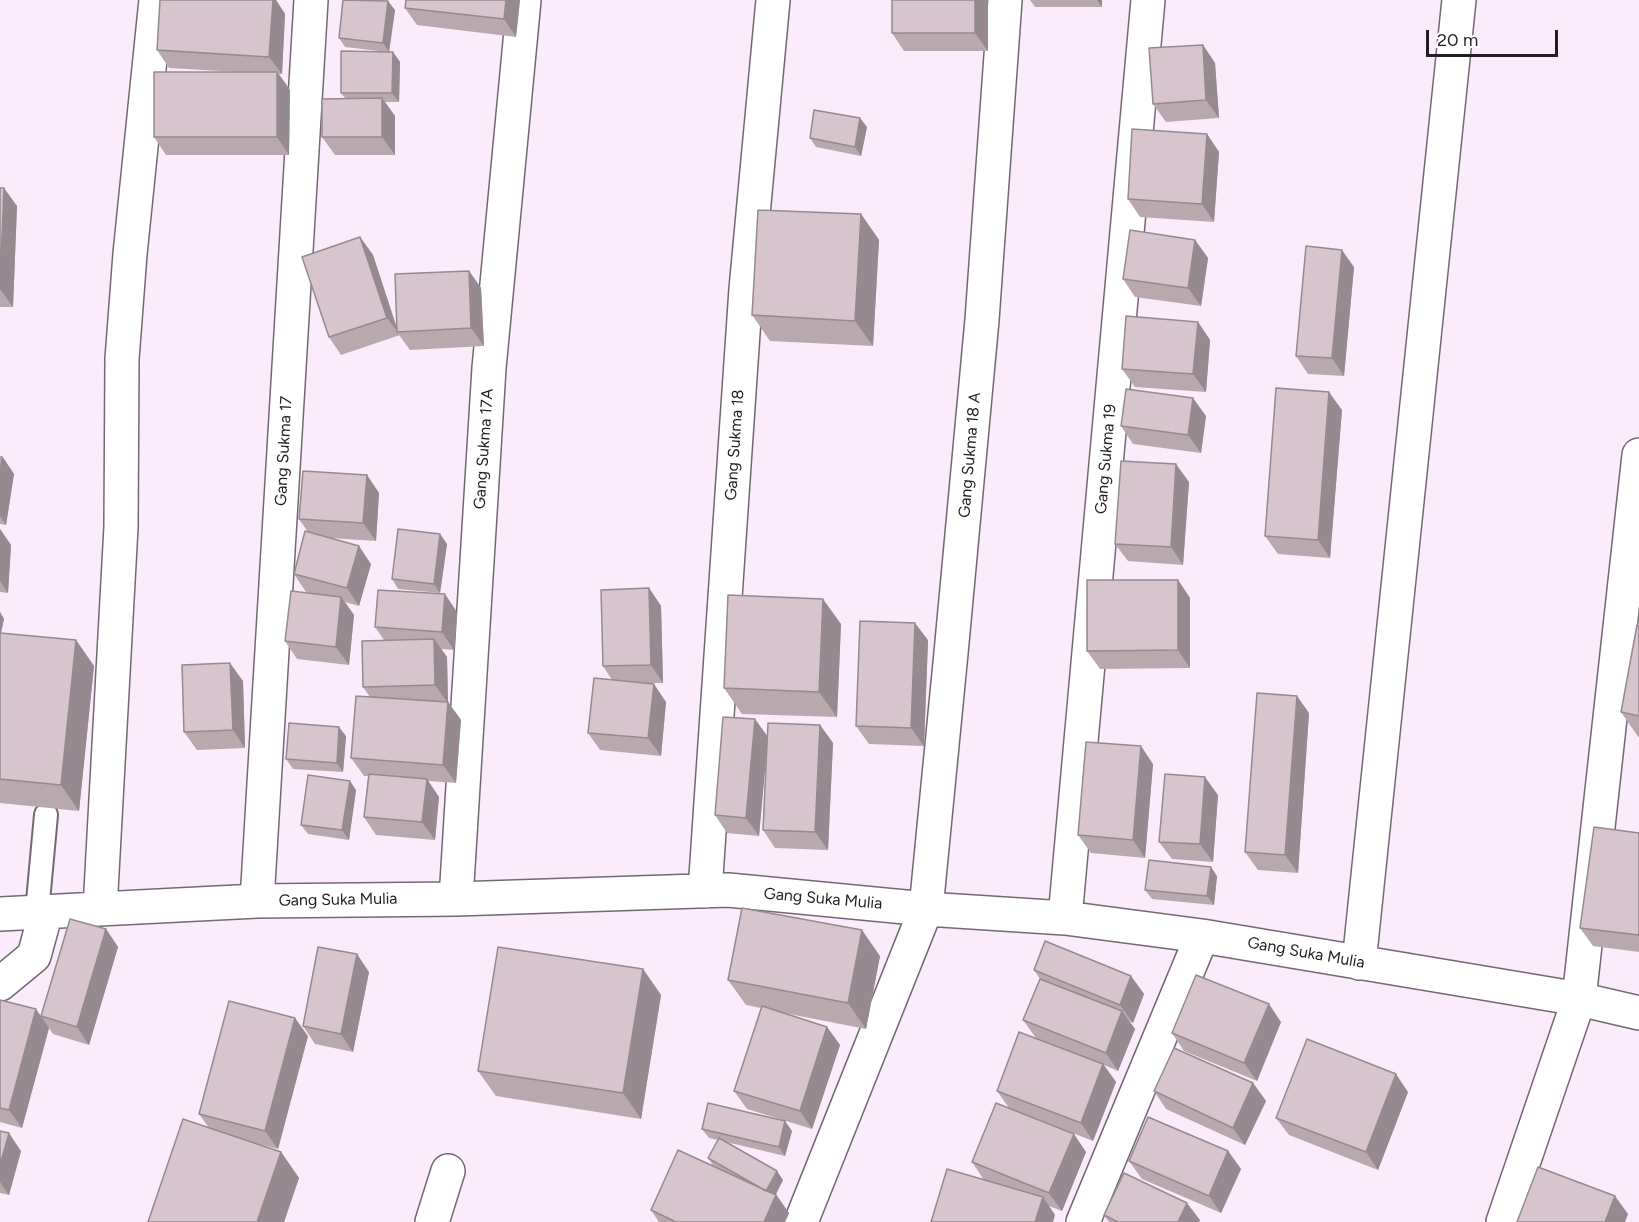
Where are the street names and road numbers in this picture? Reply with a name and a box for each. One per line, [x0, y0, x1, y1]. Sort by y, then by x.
street label: Gang Sukma 17A [470, 388, 498, 510]
street label: Gang Sukma 18 [722, 389, 748, 501]
street label: Gang Sukma 18 A [955, 391, 985, 519]
street label: Gang Sukma 17 [272, 396, 296, 506]
street label: Gang Sukma 19 [1092, 403, 1120, 515]
street label: Gang Suka Mulia [763, 884, 883, 914]
street label: Gang Suka Mulia [278, 889, 398, 911]
street label: Gang Suka Mulia [1246, 933, 1366, 973]

